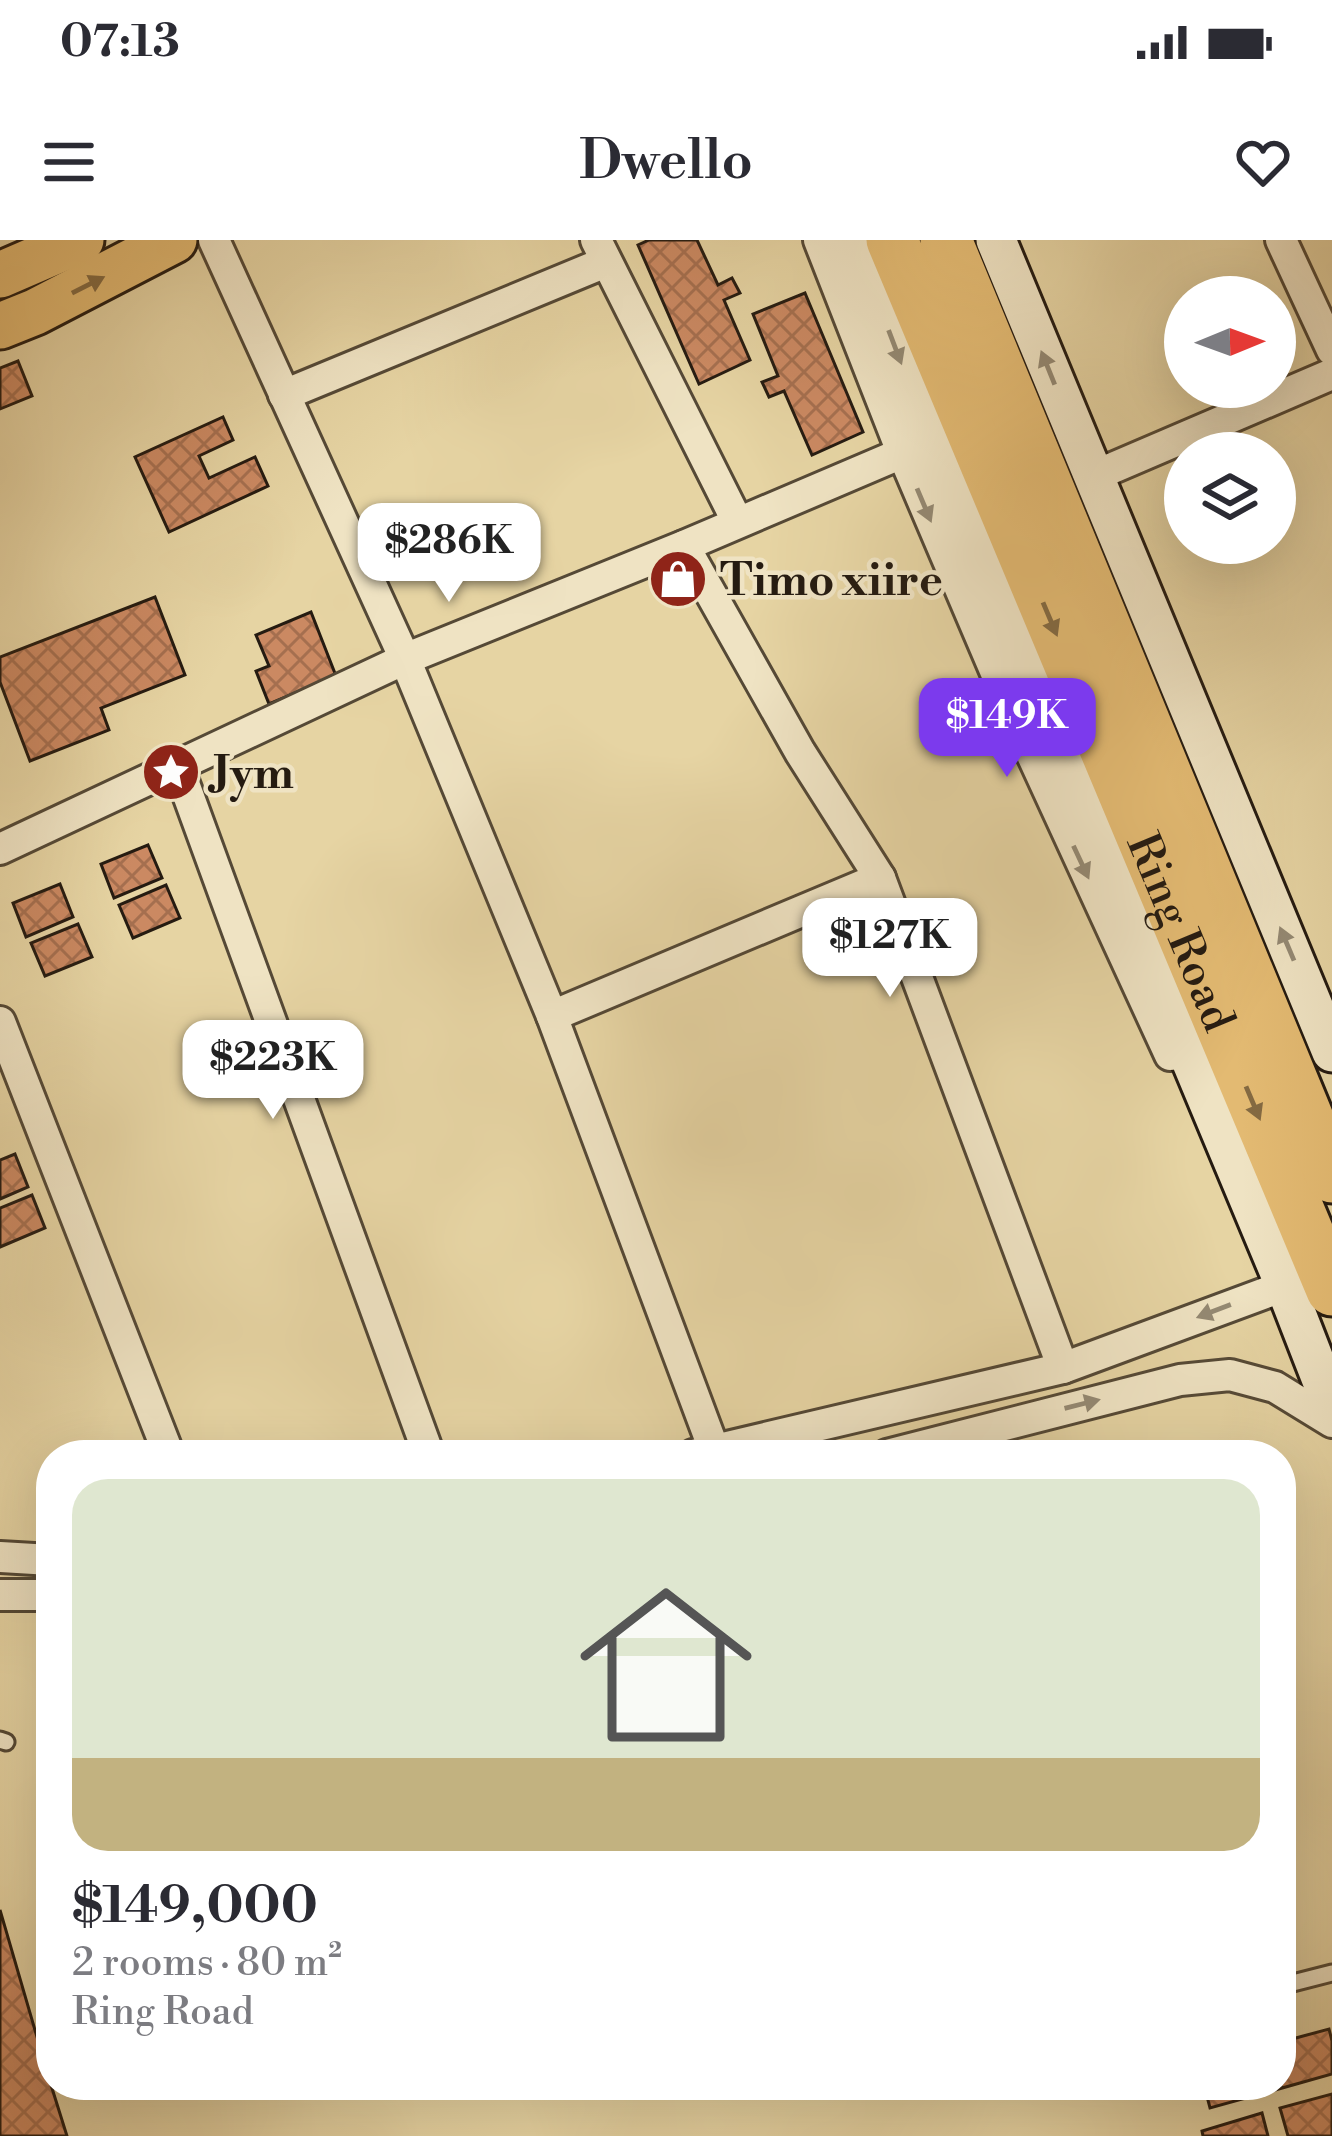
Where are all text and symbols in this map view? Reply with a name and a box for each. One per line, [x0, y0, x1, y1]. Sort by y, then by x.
text: 07:13 [60, 14, 180, 71]
text: Dwello [579, 128, 753, 196]
icon: menu [36, 129, 102, 195]
icon: heart [1230, 129, 1296, 195]
one-way arrow [71, 276, 105, 296]
north arrow [1164, 276, 1296, 408]
map controls [1164, 276, 1296, 564]
one-way arrow [887, 330, 906, 366]
one-way arrow [1038, 350, 1057, 386]
button: layers [1164, 432, 1296, 564]
one-way arrow [915, 487, 935, 522]
pin: $286K [365, 503, 533, 605]
text: $286K [385, 517, 513, 566]
shop icon: Timo xiire [647, 548, 709, 610]
place label: Timo xiire [720, 553, 943, 610]
one-way arrow [1041, 602, 1060, 638]
pin: $149K [923, 678, 1091, 780]
text: $149K [946, 692, 1068, 741]
place icon: Jym [140, 741, 202, 803]
place label: Jym [207, 746, 294, 803]
street label: Ring Road [1113, 825, 1247, 1041]
one-way arrow [1071, 845, 1091, 880]
pin: $127K [806, 898, 974, 1000]
text: $127K [829, 912, 951, 961]
one-way arrow [1277, 925, 1296, 961]
pin: $223K [189, 1020, 357, 1122]
text: $223K [209, 1034, 337, 1083]
one-way arrow [1244, 1085, 1264, 1120]
one-way arrow [1196, 1303, 1232, 1322]
one-way arrow [1063, 1394, 1100, 1413]
icon: home [558, 1557, 774, 1773]
text: $149,000 [72, 1875, 318, 1939]
text: 2 rooms · 80 m² [72, 1939, 342, 1988]
text: Ring Road [72, 1988, 254, 2037]

